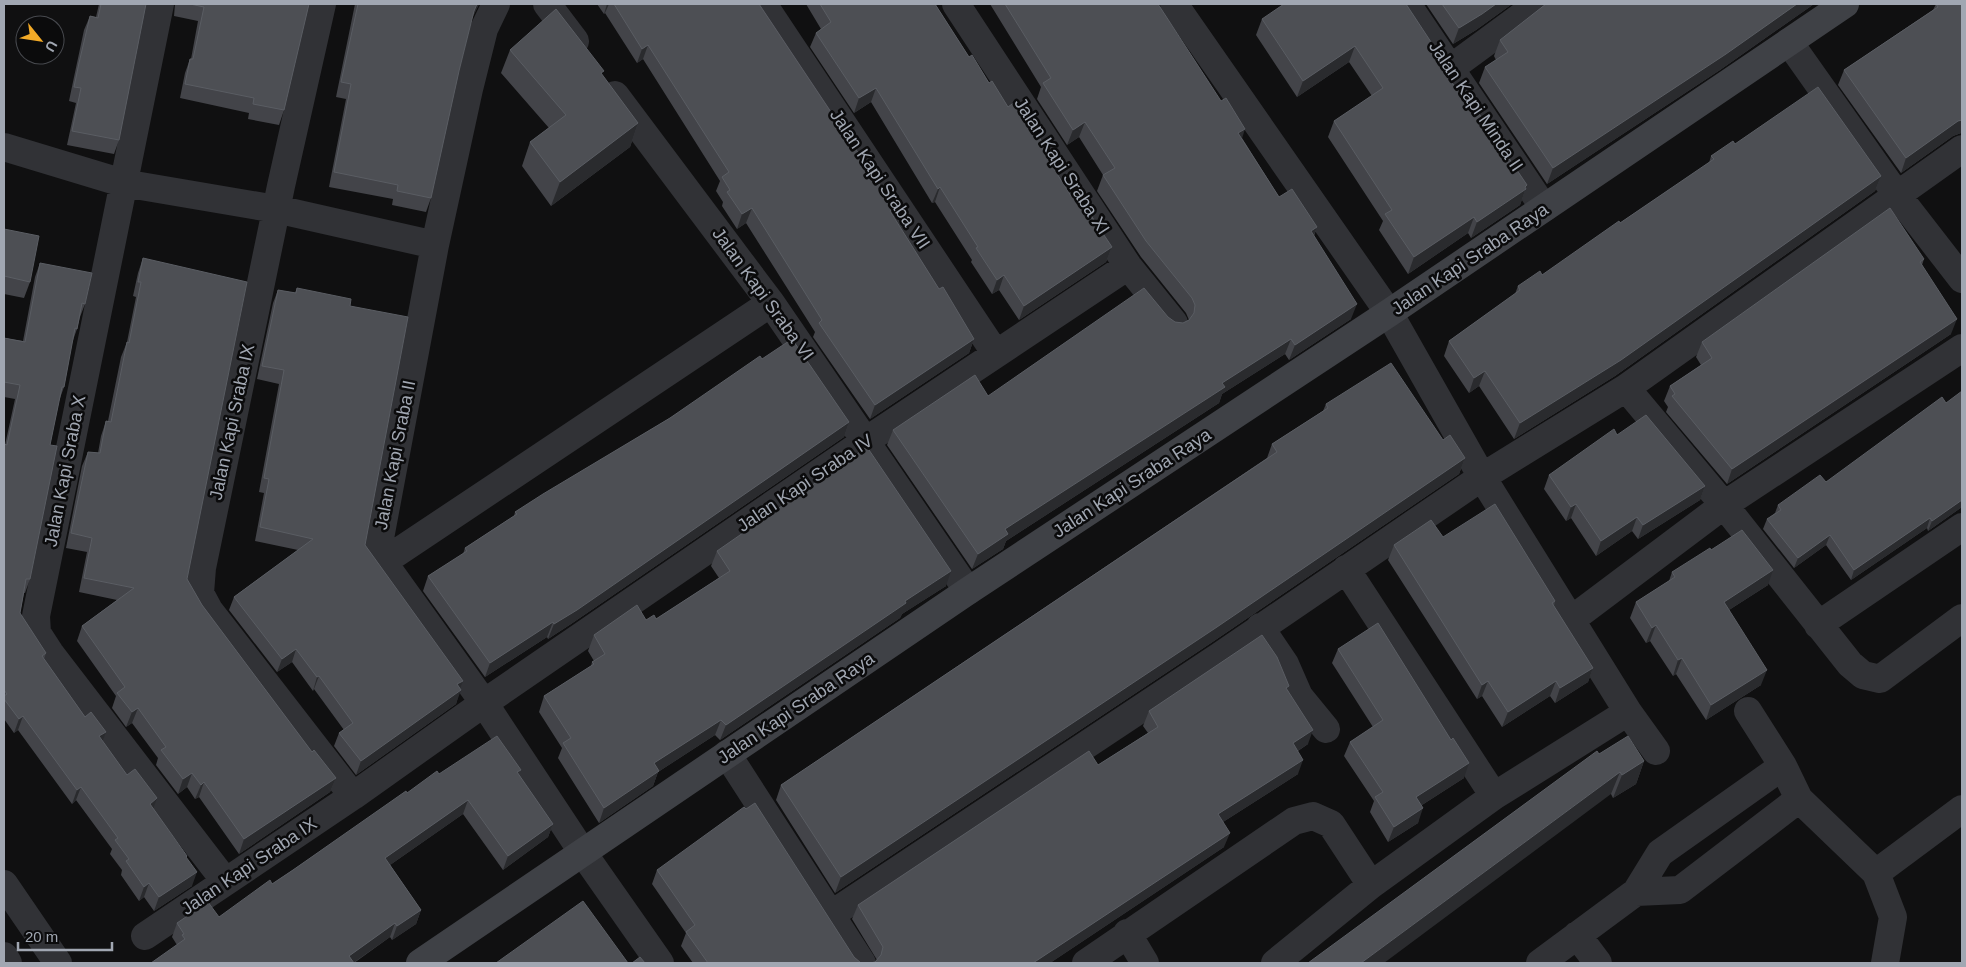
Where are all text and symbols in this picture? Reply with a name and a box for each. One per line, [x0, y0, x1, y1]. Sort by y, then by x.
north arrow [15, 15, 65, 65]
street label: Jalan Kapi Minda II [1425, 37, 1527, 175]
text: U [42, 38, 61, 55]
street label: Jalan Kapi Sraba XI [1010, 94, 1114, 238]
street label: Jalan Kapi Sraba VII [826, 105, 934, 253]
street label: Jalan Kapi Sraba Raya [1388, 199, 1553, 319]
street label: Jalan Kapi Sraba VI [708, 224, 818, 364]
street label: Jalan Kapi Sraba IX [206, 342, 258, 502]
street label: Jalan Kapi Sraba II [371, 378, 419, 532]
street label: Jalan Kapi Sraba X [40, 393, 90, 549]
street label: Jalan Kapi Sraba Raya [1049, 424, 1215, 542]
street label: Jalan Kapi Sraba IV [733, 430, 877, 536]
street label: Jalan Kapi Sraba Raya [714, 648, 879, 768]
street label: Jalan Kapi Sraba IX [177, 813, 321, 919]
scale bar [18, 920, 111, 952]
text: 20 m [25, 928, 58, 945]

